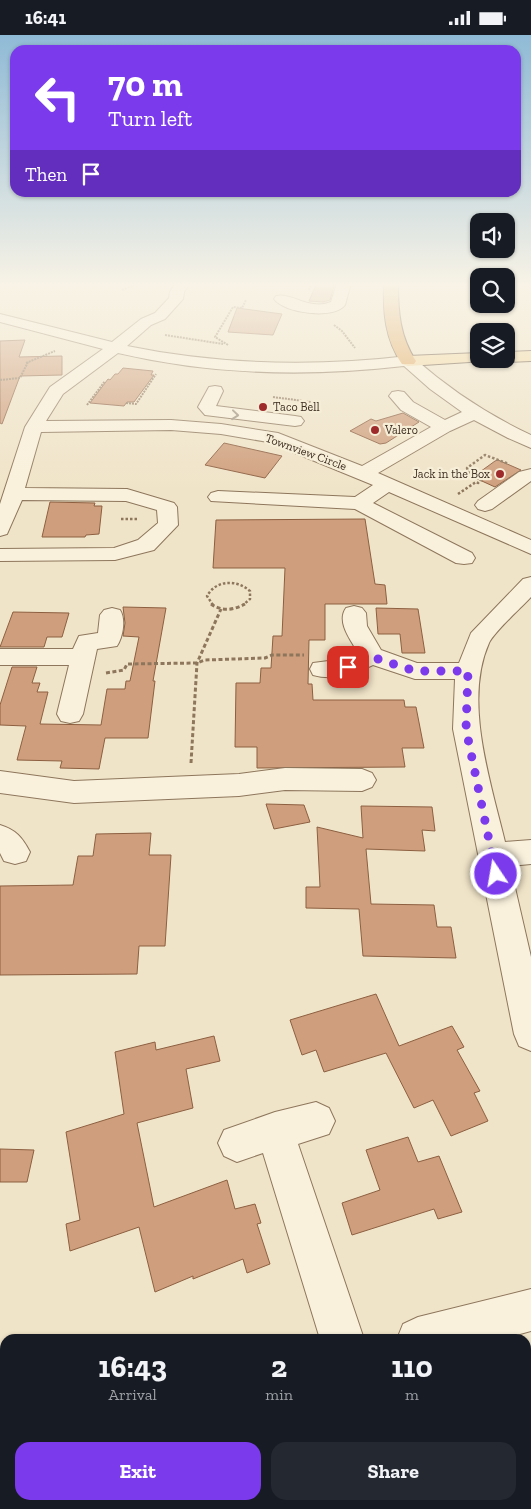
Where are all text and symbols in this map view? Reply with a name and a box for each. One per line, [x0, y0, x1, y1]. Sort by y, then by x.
text: 16:41 [25, 6, 66, 29]
text: 70 m [108, 63, 183, 105]
icon: left [25, 65, 90, 130]
text: Turn left [108, 105, 192, 132]
icon: arrive [77, 160, 105, 188]
text: Then [25, 163, 67, 186]
map controls [470, 213, 515, 368]
button: sound [470, 213, 515, 258]
button: search [470, 268, 515, 313]
button: layers [470, 323, 515, 368]
place label: Taco Bell [273, 400, 320, 414]
marker: Taco Bell [257, 401, 269, 413]
one-way arrow [231, 409, 239, 420]
place label: Valero [384, 423, 418, 437]
marker: Valero [369, 424, 381, 436]
street label: Townview Circle [263, 431, 349, 473]
place label: Jack in the Box [413, 467, 490, 481]
marker: Jack in the Box [494, 468, 506, 480]
pin [327, 646, 369, 688]
icon: arrive [334, 653, 362, 681]
position arrow [469, 847, 521, 899]
text: 16:43 [98, 1349, 167, 1385]
text: 2 [271, 1349, 287, 1385]
text: 110 [391, 1349, 433, 1385]
text: Arrival [109, 1385, 157, 1404]
text: min [265, 1385, 293, 1404]
text: m [405, 1385, 419, 1404]
button: Exit [15, 1442, 261, 1500]
button: Share [271, 1442, 516, 1500]

